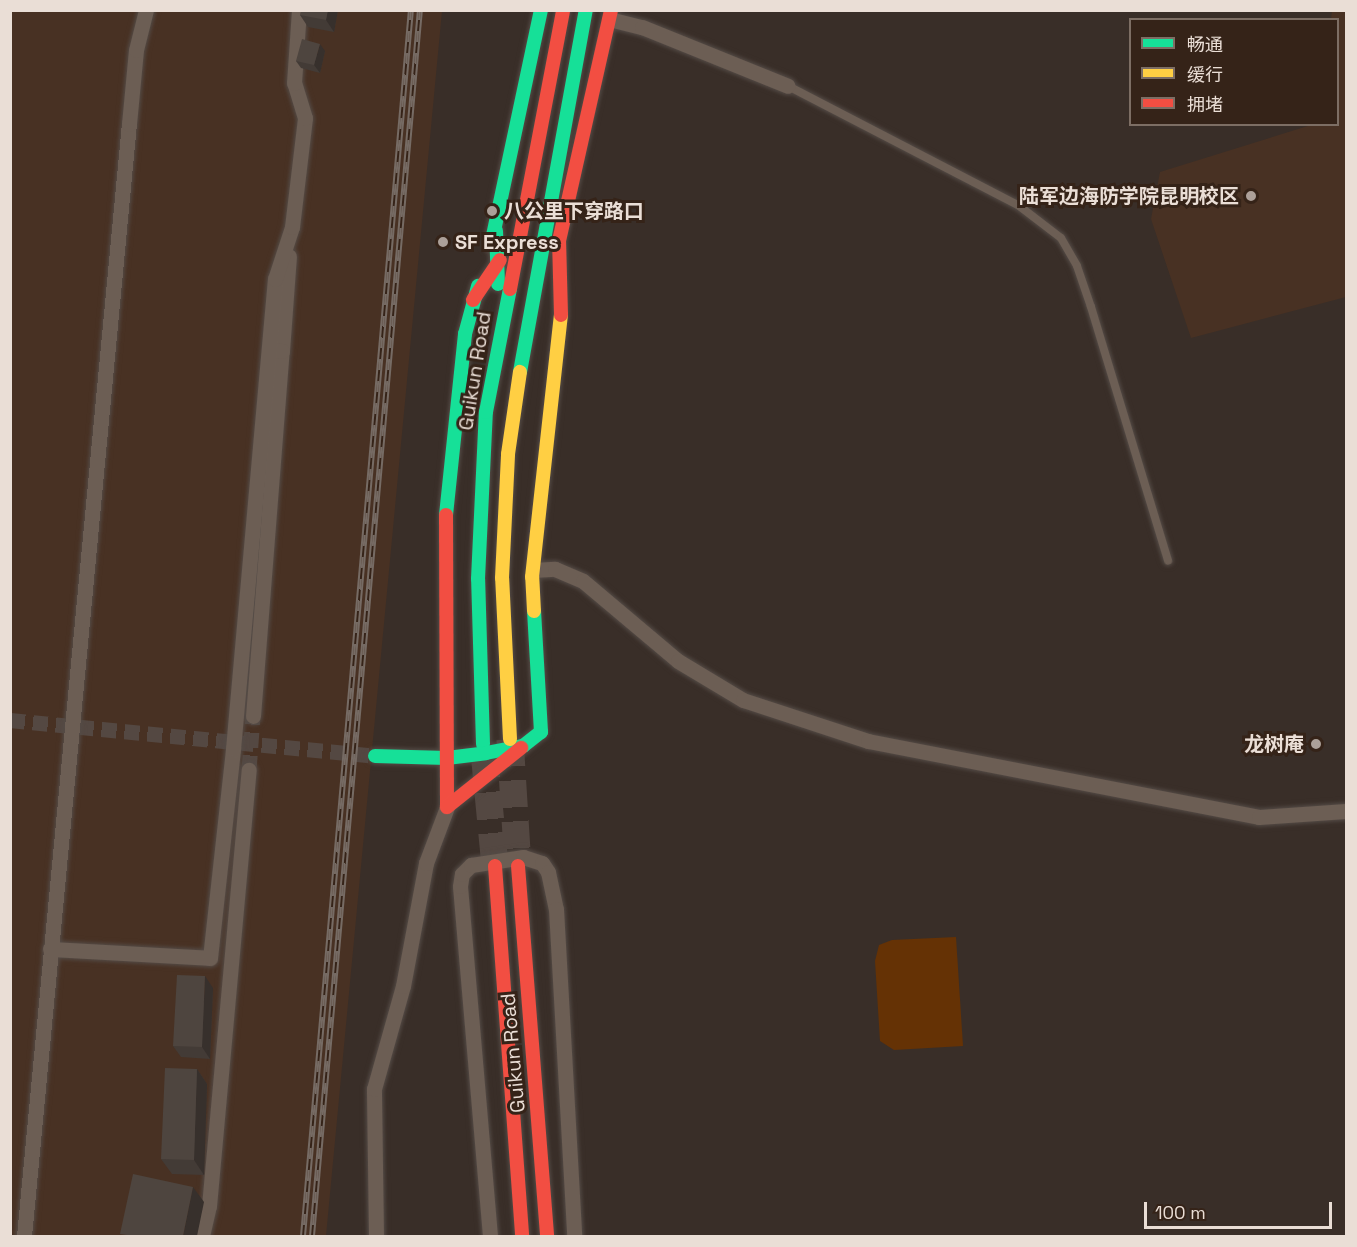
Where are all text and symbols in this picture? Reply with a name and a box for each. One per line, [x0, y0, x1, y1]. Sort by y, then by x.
legend [1129, 18, 1339, 126]
text: 畅通 [1187, 33, 1223, 56]
text: 缓行 [1187, 63, 1223, 86]
text: 拥堵 [1187, 93, 1223, 116]
place label: 陆军边海防学院昆明校区 [1019, 184, 1239, 208]
marker: 陆军边海防学院昆明校区 [1244, 189, 1258, 203]
place label: 八公里下穿路口 [504, 199, 644, 223]
marker: 八公里下穿路口 [485, 204, 499, 218]
place label: SF Express [455, 230, 559, 254]
marker: SF Express [436, 235, 450, 249]
street label: Guikun Road [454, 310, 496, 432]
place label: 龙树庵 [1244, 732, 1304, 756]
marker: 龙树庵 [1309, 737, 1323, 751]
street label: Guikun Road [496, 992, 530, 1114]
scale bar [1147, 1190, 1334, 1228]
text: 100 m [1155, 1201, 1206, 1224]

